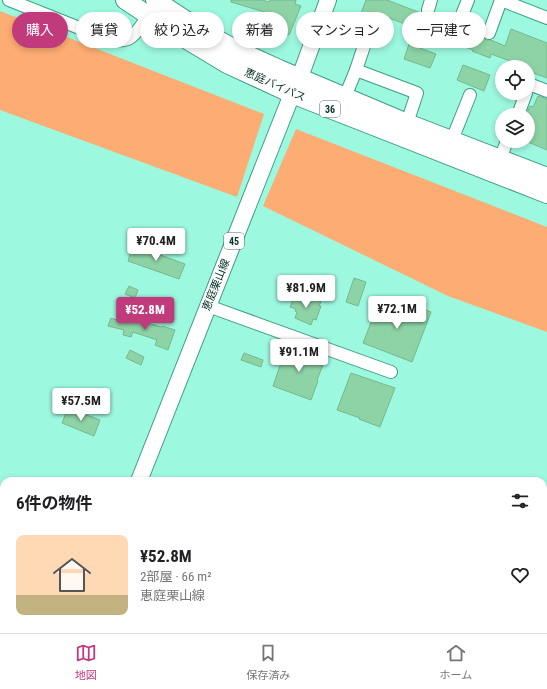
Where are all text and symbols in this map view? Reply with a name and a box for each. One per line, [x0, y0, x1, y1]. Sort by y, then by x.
chip: 購入 [12, 12, 68, 48]
chip: 賃貸 [76, 12, 132, 48]
chip: 絞り込み [140, 12, 224, 48]
chip: 新着 [232, 12, 288, 48]
chip: マンション [296, 12, 394, 48]
chip: 一戸建て [402, 12, 486, 48]
map controls [495, 60, 535, 148]
button: locate [495, 60, 535, 100]
street label: 恵庭バイパス [242, 66, 308, 104]
road number: 36 [320, 101, 340, 117]
button: layers [495, 108, 535, 148]
pin: ¥70.4M [123, 228, 189, 262]
text: ¥70.4M [136, 233, 176, 248]
road number: 45 [224, 233, 244, 249]
street label: 恵庭栗山線 [200, 257, 232, 313]
pin: ¥81.9M [273, 275, 339, 309]
text: ¥81.9M [286, 280, 326, 295]
pin: ¥72.1M [364, 296, 430, 330]
pin: ¥52.8M [112, 297, 178, 331]
text: ¥72.1M [377, 301, 417, 316]
text: ¥52.8M [125, 302, 165, 317]
pin: ¥91.1M [266, 339, 332, 373]
text: ¥91.1M [279, 344, 319, 359]
pin: ¥57.5M [48, 388, 114, 422]
text: ¥57.5M [61, 393, 101, 408]
icon: filters [509, 490, 531, 512]
text: 6件の物件 [16, 493, 93, 513]
text: ¥52.8M [140, 546, 192, 566]
icon: home [48, 551, 96, 599]
icon: heart [509, 564, 531, 586]
text: 2部屋 · 66 m² [140, 569, 211, 584]
text: 恵庭栗山線 [140, 588, 205, 603]
tab: 地図 [75, 642, 97, 682]
tab: 保存済み [246, 642, 290, 682]
tab: ホーム [440, 642, 472, 682]

